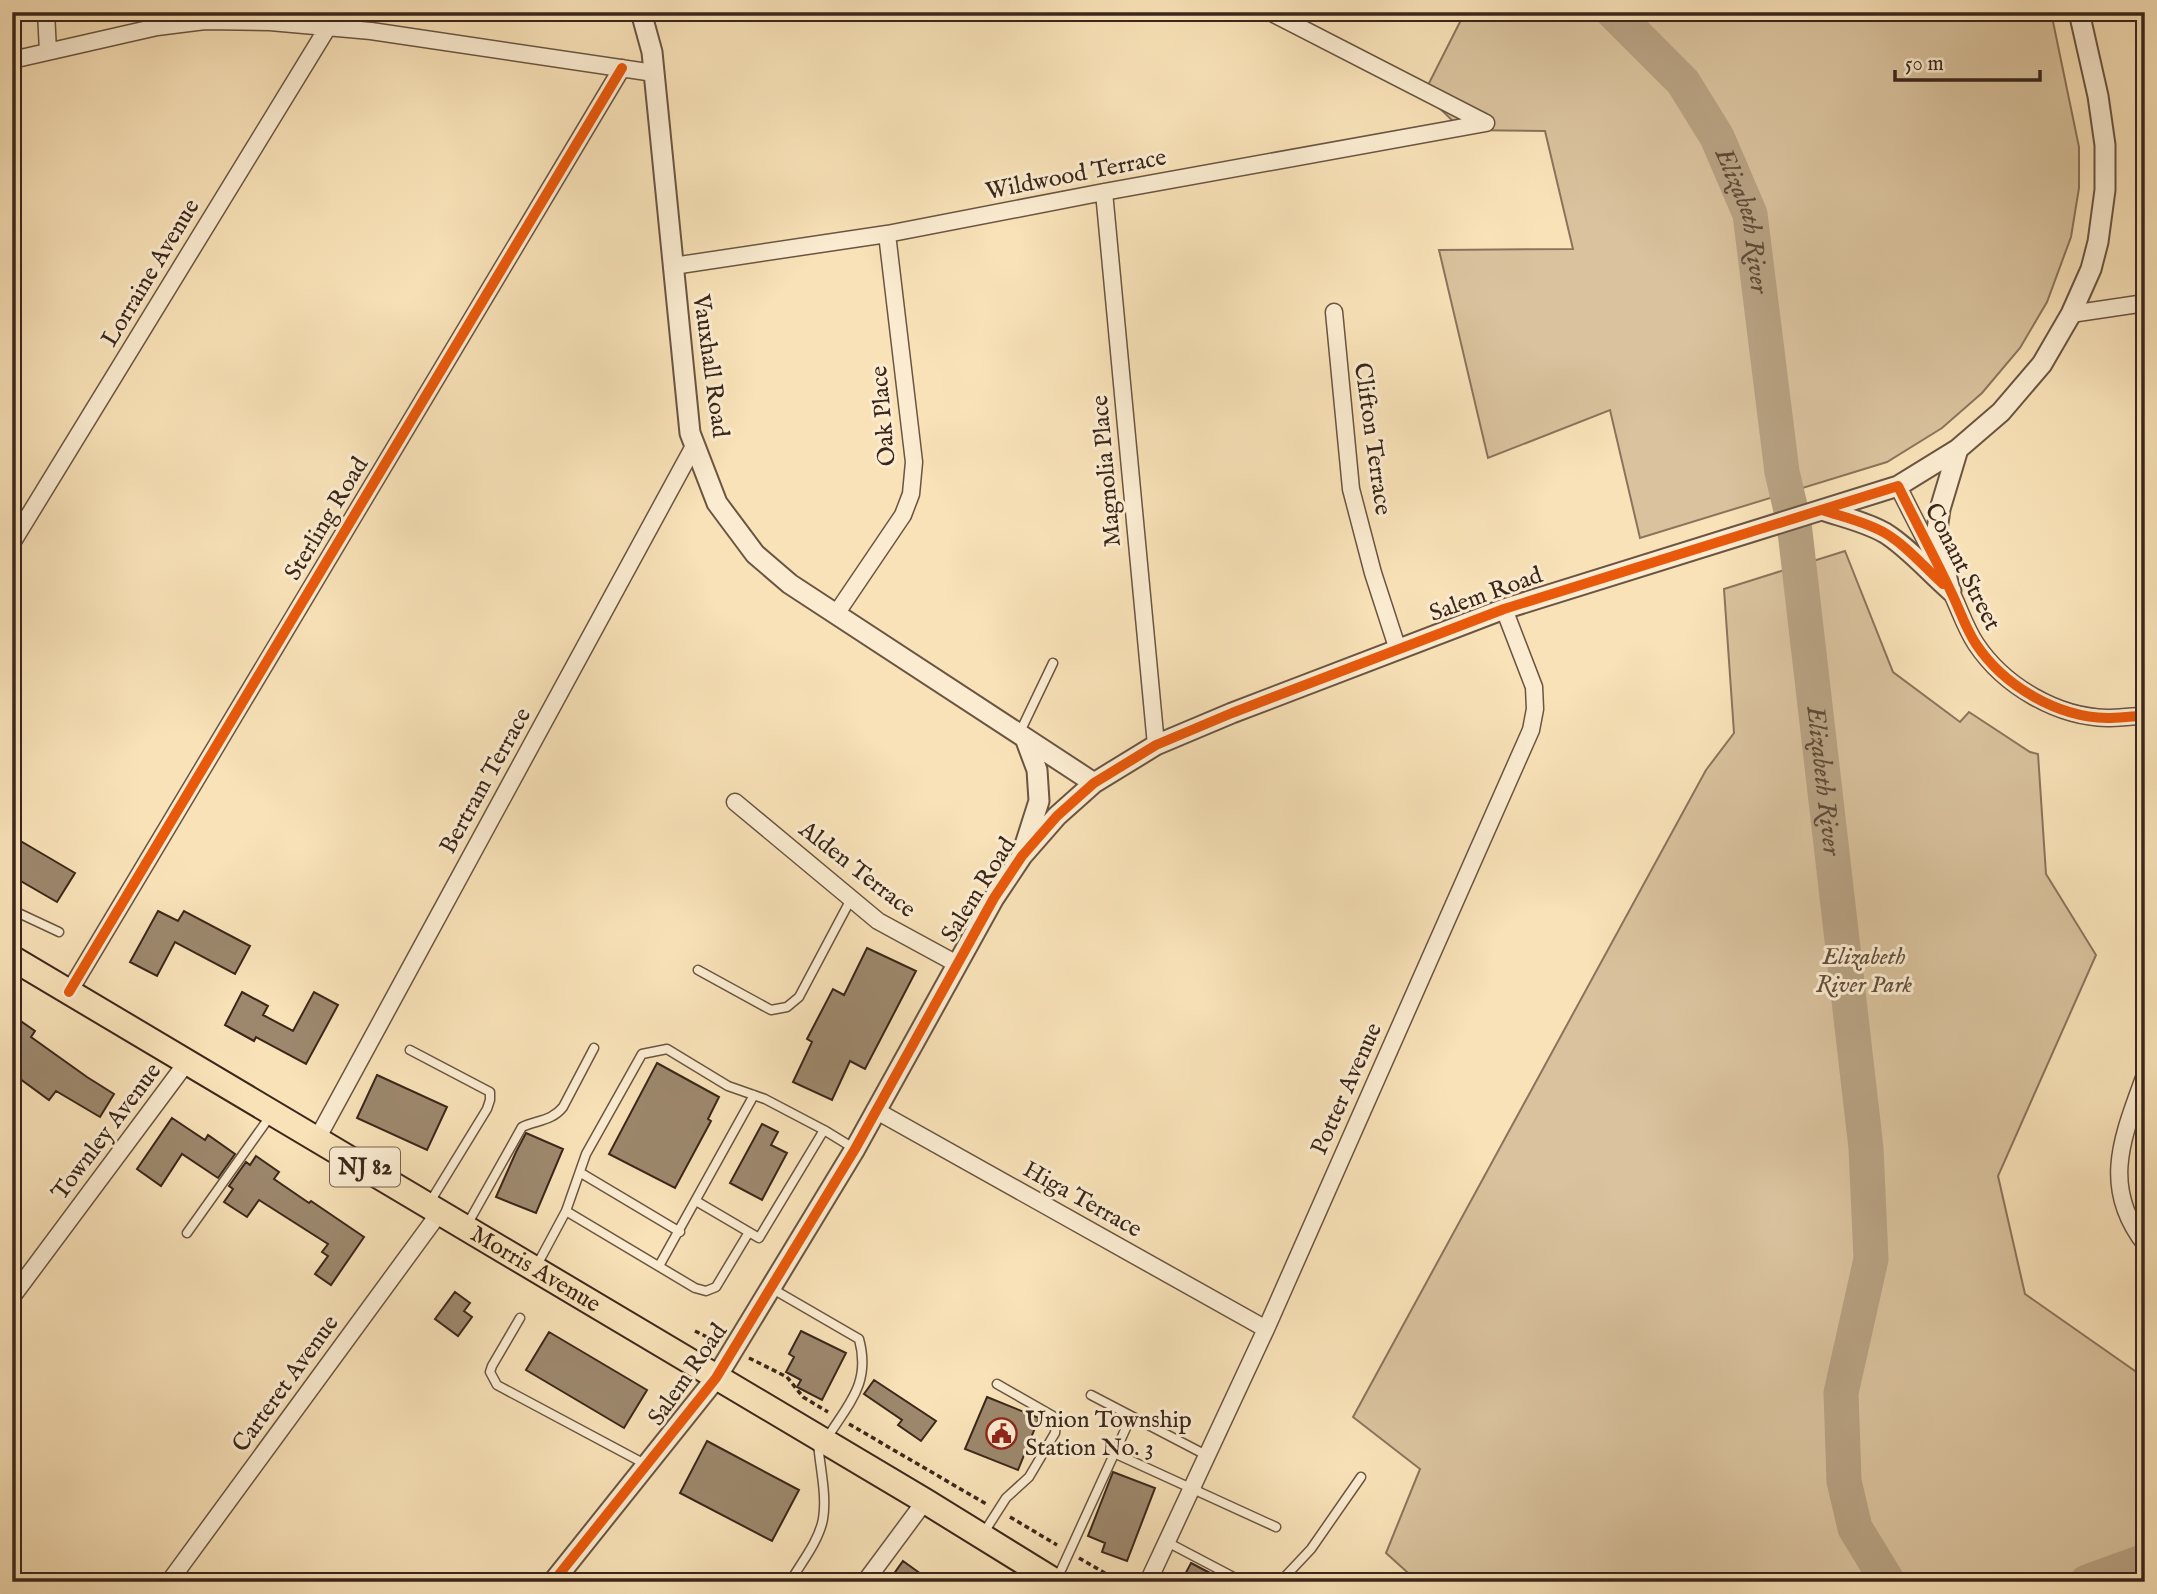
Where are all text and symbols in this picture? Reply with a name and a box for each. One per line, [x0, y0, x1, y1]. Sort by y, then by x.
scale bar [1895, 38, 2040, 82]
text: 50 m [1905, 51, 1944, 78]
street label: Wildwood Terrace [983, 142, 1169, 208]
water label: Elizabeth River [1707, 142, 1776, 296]
street label: Lorraine Avenue [95, 193, 207, 353]
street label: Vauxhall Road [684, 291, 735, 440]
street label: Clifton Terrace [1346, 361, 1398, 517]
street label: Oak Place [864, 365, 904, 467]
street label: Magnolia Place [1085, 394, 1129, 548]
street label: Sterling Road [278, 451, 376, 586]
street label: Conant Street [1917, 498, 2007, 636]
street label: Salem Road [1425, 560, 1547, 630]
street label: Bertram Terrace [433, 702, 539, 860]
water label: Elizabeth River [1799, 703, 1849, 858]
street label: Alden Terrace [791, 814, 922, 925]
street label: Salem Road [935, 832, 1024, 948]
park label: Elizabeth River Park [1816, 942, 1913, 1001]
street label: Potter Avenue [1304, 1018, 1390, 1160]
street label: Townley Avenue [45, 1057, 169, 1207]
road number: NJ 82 [330, 1148, 400, 1186]
street label: Higa Terrace [1017, 1155, 1147, 1245]
street label: Morris Avenue [465, 1219, 606, 1320]
street label: Carteret Avenue [226, 1309, 346, 1459]
street label: Salem Road [641, 1318, 735, 1432]
place label: Union Township Station No. 3 [1025, 1405, 1192, 1464]
public building icon: Union Township Station No. 3 [985, 1417, 1019, 1451]

